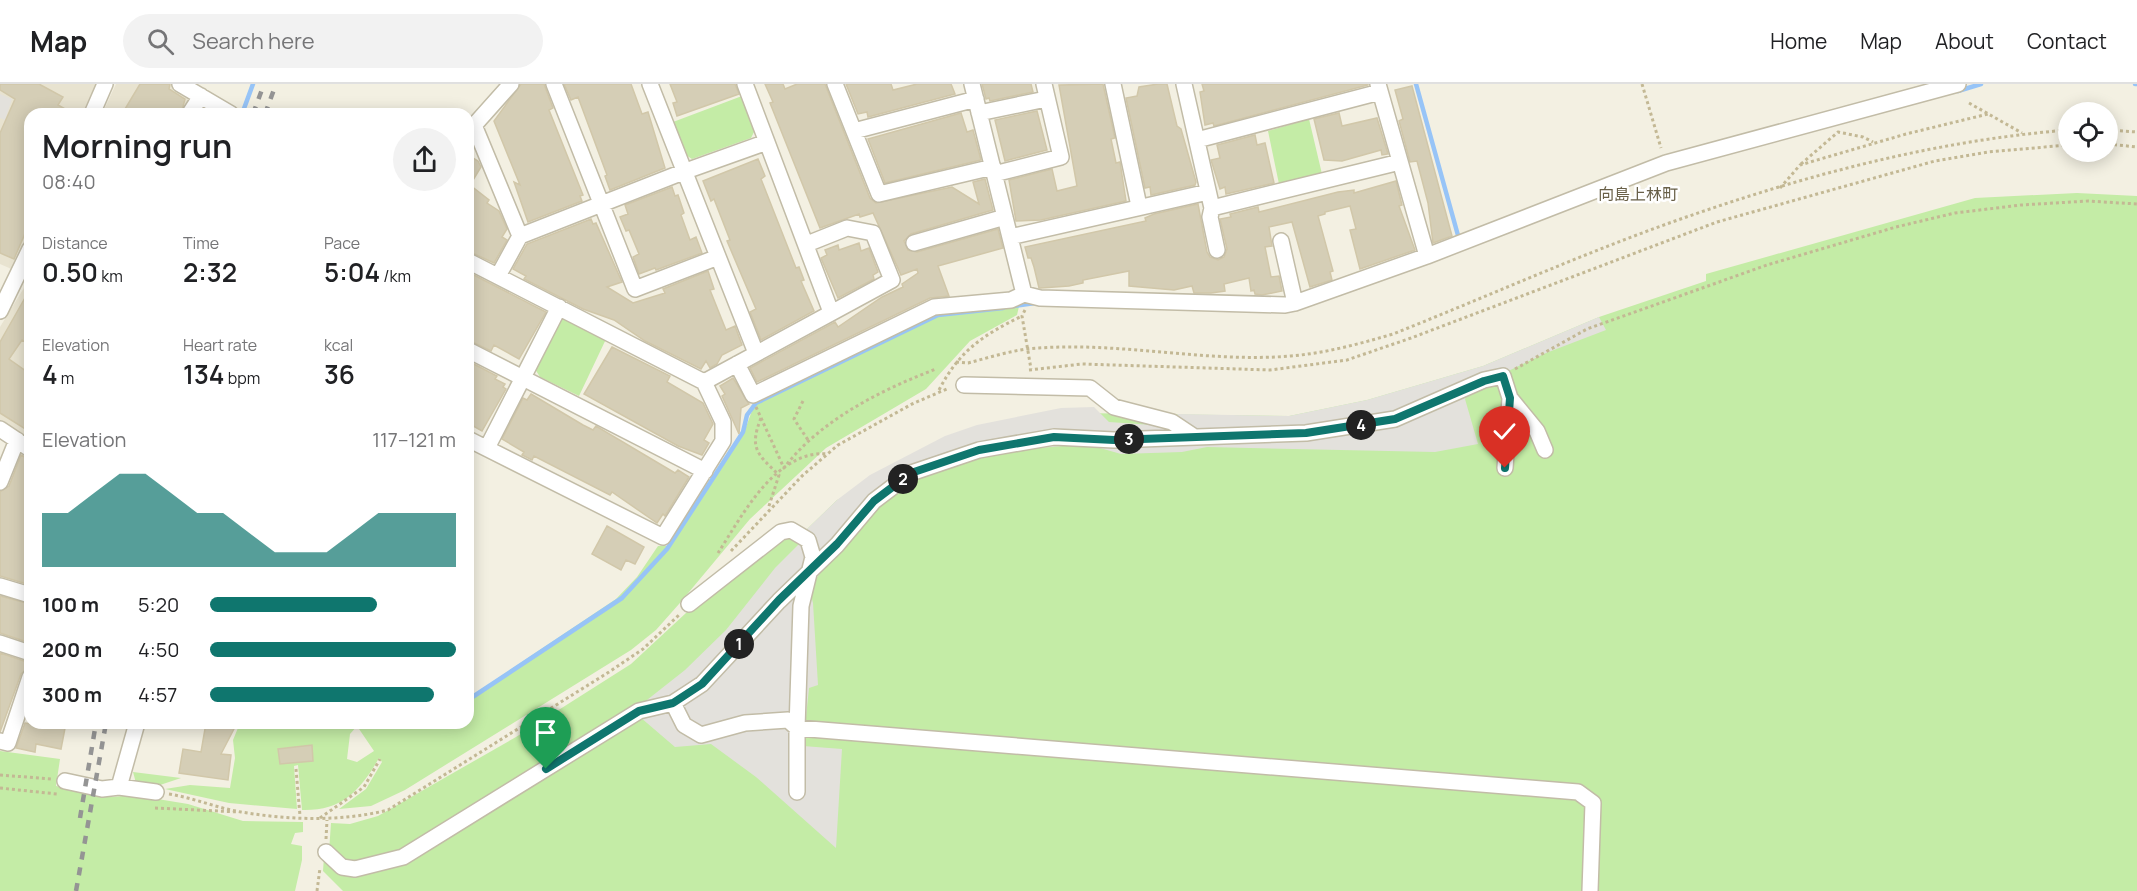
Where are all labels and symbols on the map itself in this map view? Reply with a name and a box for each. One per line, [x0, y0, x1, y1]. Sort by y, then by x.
district label: 向島上林町 [1598, 183, 1678, 205]
pin [1479, 406, 1530, 468]
pin: 4 [1346, 410, 1376, 440]
pin: 3 [1114, 424, 1144, 454]
pin: 2 [888, 464, 918, 494]
pin: 1 [724, 629, 754, 659]
pin [520, 707, 571, 769]

